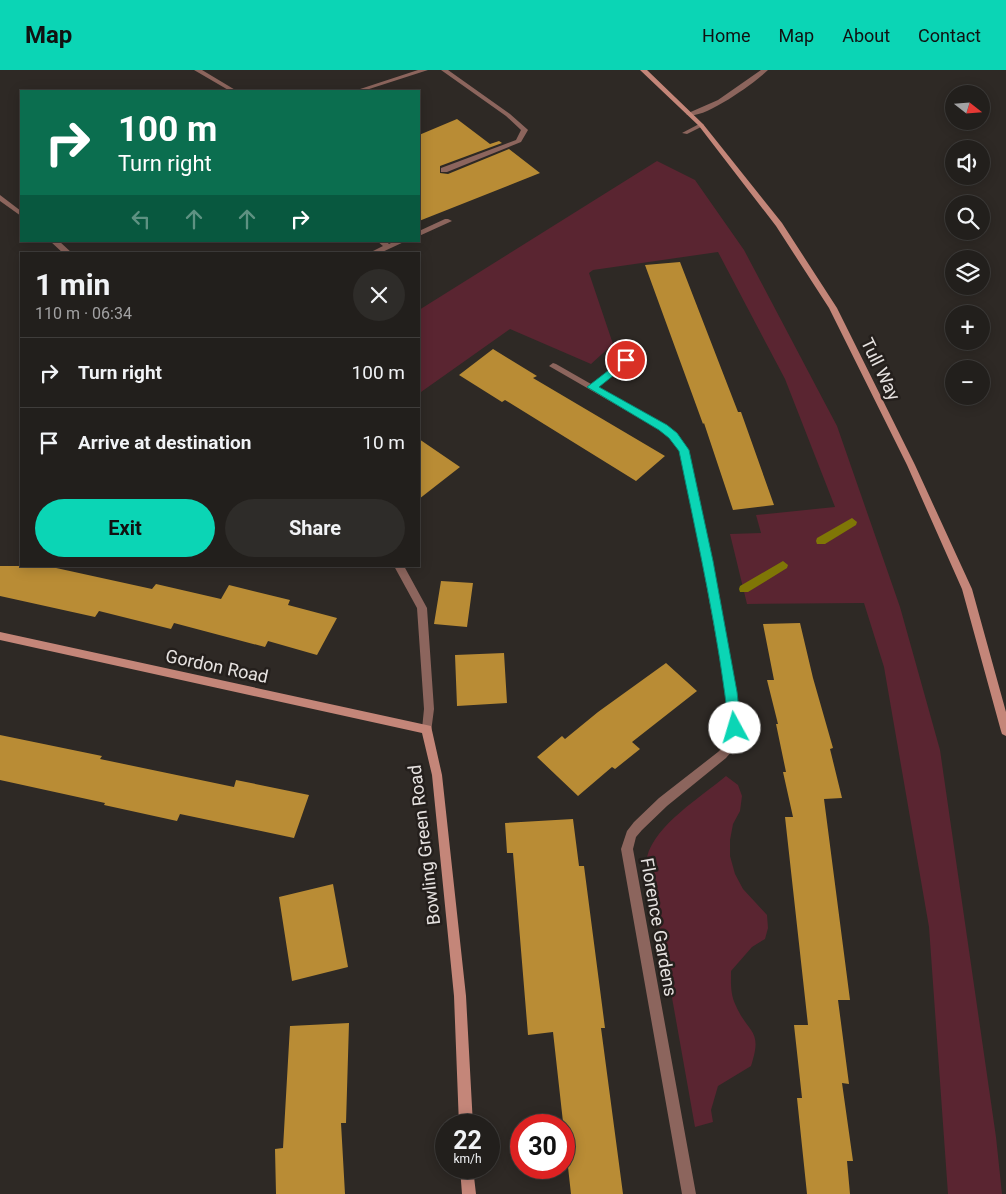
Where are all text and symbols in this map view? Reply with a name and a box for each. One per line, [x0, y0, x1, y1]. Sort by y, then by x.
text: Map [25, 21, 72, 49]
text: Home [702, 25, 751, 46]
text: Map [779, 25, 814, 46]
text: About [842, 25, 890, 46]
text: Contact [918, 25, 981, 46]
north arrow [945, 85, 990, 130]
map controls [945, 85, 990, 405]
text: 100 m [118, 109, 217, 150]
icon: right [35, 110, 100, 175]
button: sound [945, 140, 990, 185]
text: Turn right [118, 151, 212, 176]
button: search [945, 195, 990, 240]
icon: left [127, 205, 155, 233]
icon: ahead [180, 205, 208, 233]
icon: ahead [233, 205, 261, 233]
icon: right [286, 205, 314, 233]
button: layers [945, 250, 990, 295]
text: 1 min [35, 267, 110, 302]
button: close [353, 269, 405, 321]
text: 110 m · 06:34 [35, 304, 132, 323]
button: + [945, 305, 990, 350]
street label: Tull Way [857, 334, 905, 404]
pin [605, 339, 647, 381]
icon: arrive [612, 346, 640, 374]
icon: right [35, 359, 63, 387]
button: − [945, 360, 990, 405]
text: Turn right [78, 361, 162, 384]
text: 100 m [352, 361, 405, 384]
icon: arrive [35, 429, 63, 457]
text: Arrive at destination [78, 431, 251, 454]
text: 10 m [362, 431, 405, 454]
button: Exit [35, 499, 215, 557]
button: Share [225, 499, 405, 557]
street label: Gordon Road [164, 645, 270, 687]
position arrow [708, 701, 760, 753]
street label: Bowling Green Road [404, 764, 444, 926]
street label: Florence Gardens [636, 856, 682, 998]
speed limit sign: 30 [510, 1114, 575, 1179]
text: 22 [453, 1126, 482, 1155]
text: km/h [453, 1152, 482, 1166]

